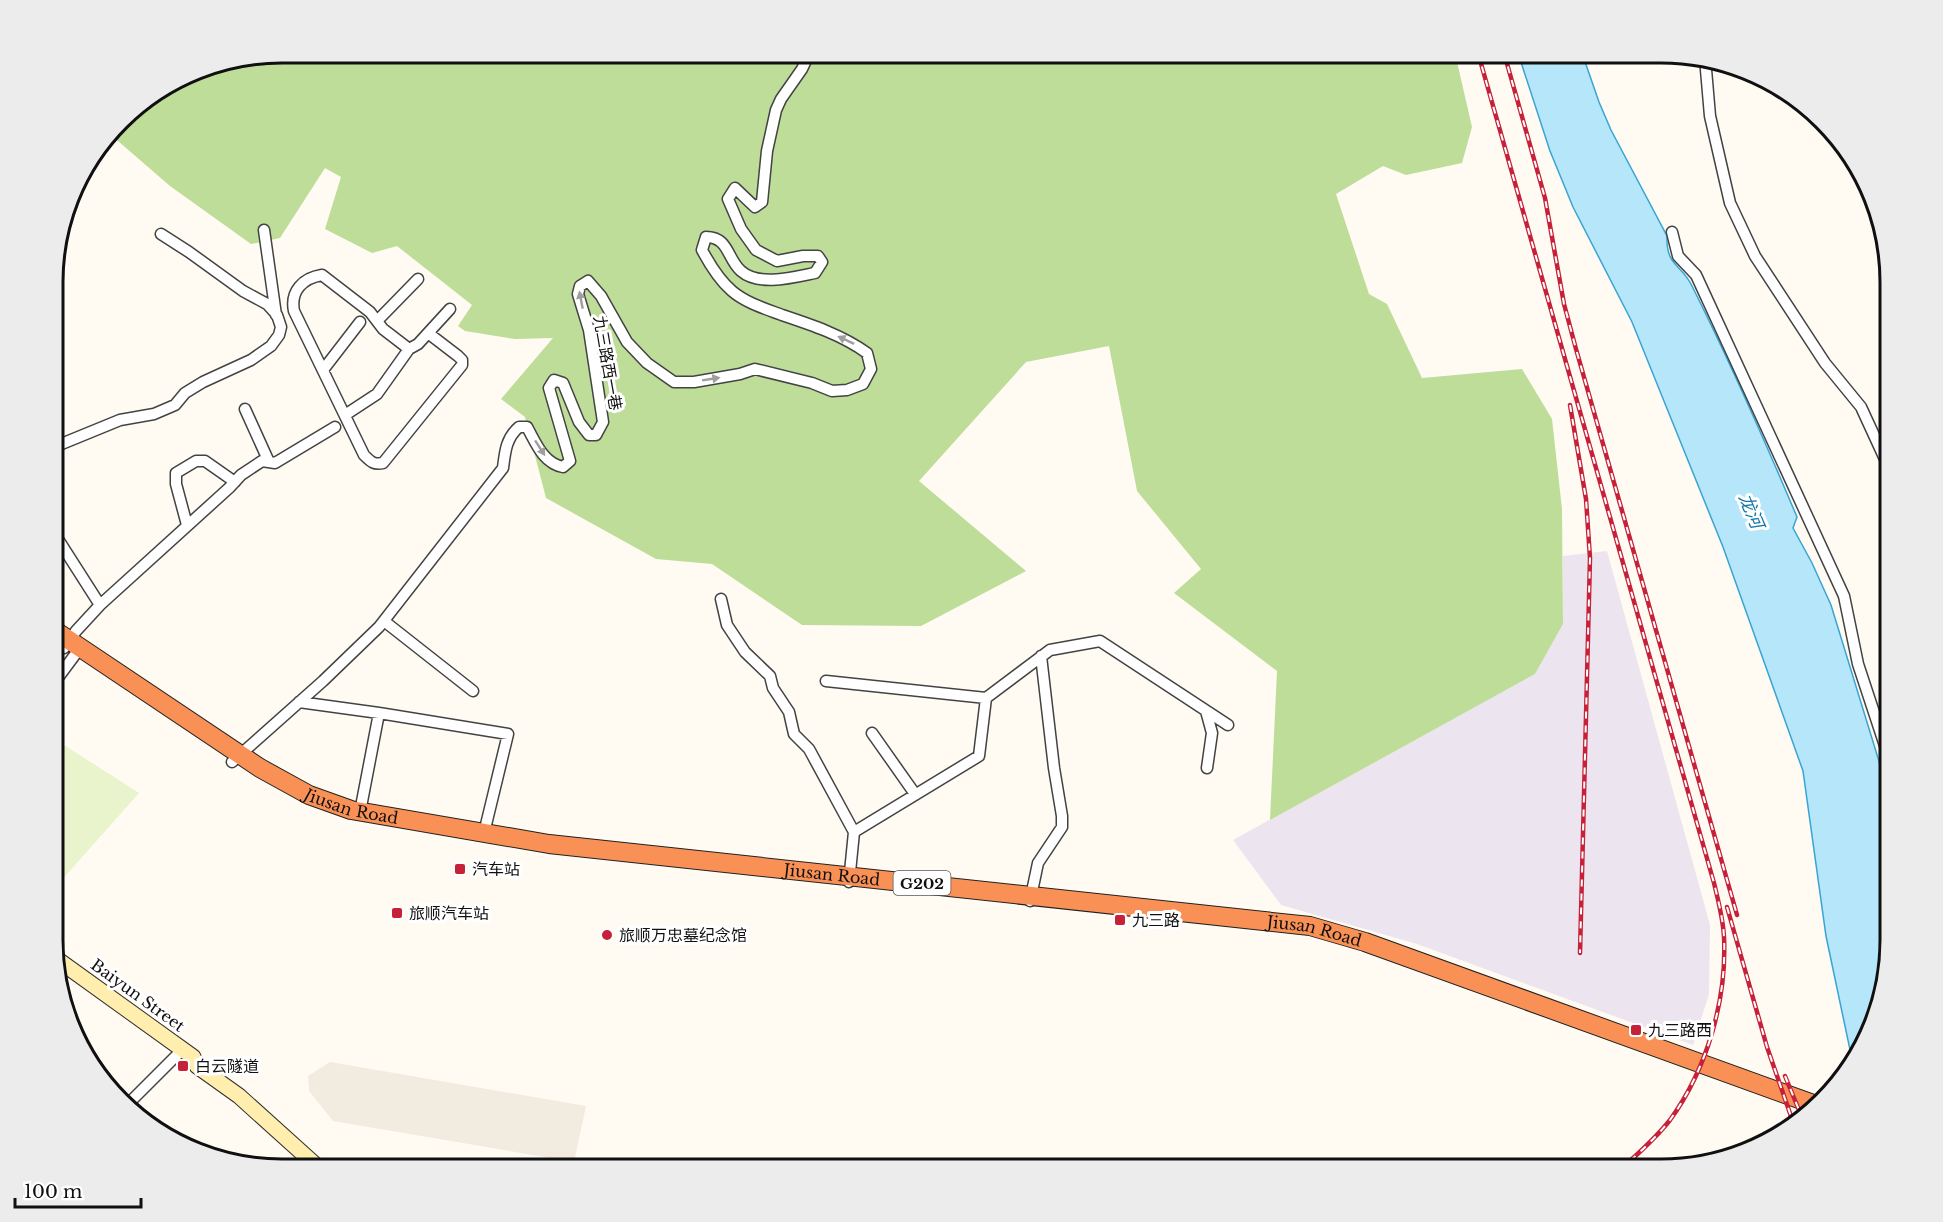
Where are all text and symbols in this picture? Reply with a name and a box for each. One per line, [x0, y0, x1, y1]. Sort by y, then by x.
one-way arrow [576, 290, 585, 309]
street label: 九三路西一巷 [590, 314, 626, 412]
one-way arrow [837, 335, 854, 344]
one-way arrow [702, 374, 721, 383]
one-way arrow [534, 440, 545, 456]
water label: 龙河 [1734, 490, 1769, 535]
street label: Jiusan Road [299, 783, 400, 828]
place label: 汽车站 [472, 859, 520, 879]
street label: Jiusan Road [781, 859, 881, 890]
marker: 汽车站 [453, 862, 467, 876]
road number: G202 [894, 871, 950, 895]
place label: 旅顺汽车站 [409, 903, 489, 923]
marker: 旅顺汽车站 [390, 906, 404, 920]
place label: 九三路 [1132, 910, 1180, 930]
street label: Jiusan Road [1264, 911, 1364, 951]
marker: 九三路 [1113, 913, 1127, 927]
place label: 旅顺万忠墓纪念馆 [619, 925, 747, 945]
marker: 旅顺万忠墓纪念馆 [600, 928, 614, 942]
street label: Baiyun Street [87, 954, 189, 1036]
place label: 九三路西 [1648, 1020, 1712, 1040]
marker: 九三路西 [1629, 1023, 1643, 1037]
place label: 白云隧道 [195, 1056, 259, 1076]
marker: 白云隧道 [176, 1059, 190, 1073]
scale bar [15, 1171, 141, 1209]
text: 100 m [24, 1181, 82, 1203]

